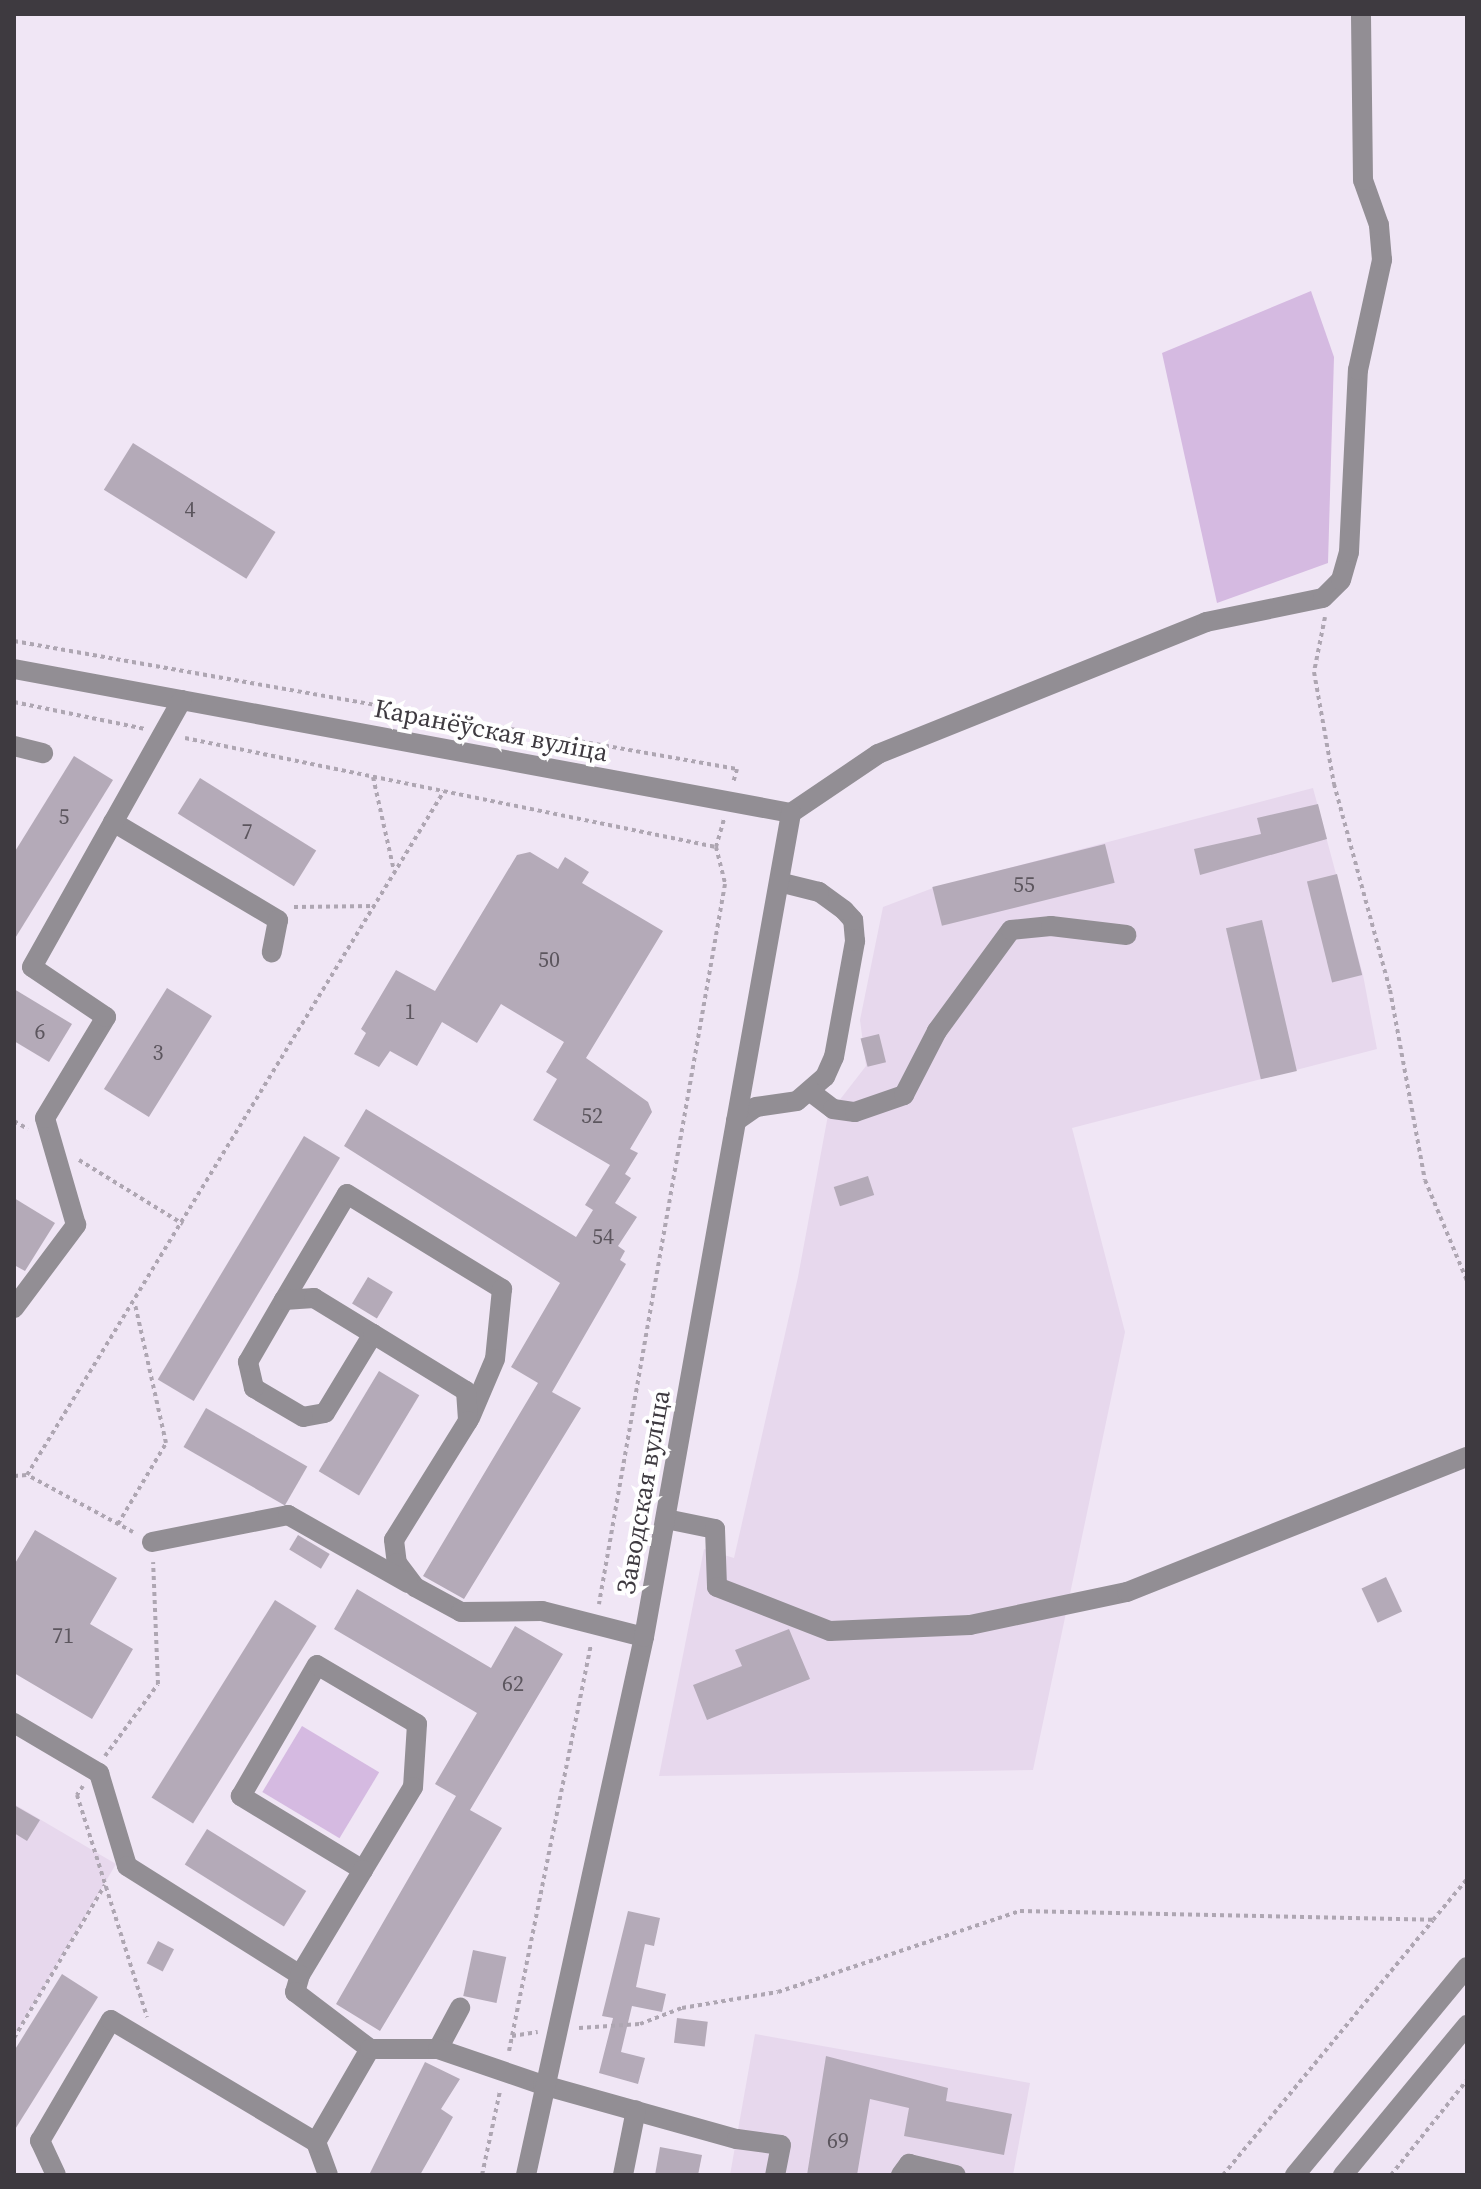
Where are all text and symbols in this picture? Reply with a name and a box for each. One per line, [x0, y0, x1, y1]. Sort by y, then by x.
house number: 4 [185, 497, 195, 523]
street label: Каранёўская вуліца [372, 693, 610, 769]
house number: 5 [59, 804, 69, 830]
house number: 7 [242, 819, 252, 845]
house number: 55 [1013, 872, 1035, 898]
house number: 50 [538, 947, 560, 973]
house number: 1 [405, 999, 415, 1025]
house number: 6 [35, 1019, 45, 1045]
house number: 3 [153, 1040, 163, 1066]
house number: 52 [581, 1103, 603, 1129]
house number: 54 [592, 1224, 614, 1250]
street label: Заводская вуліца [611, 1387, 677, 1597]
house number: 71 [52, 1623, 74, 1649]
house number: 62 [502, 1671, 524, 1697]
house number: 69 [827, 2128, 849, 2154]

